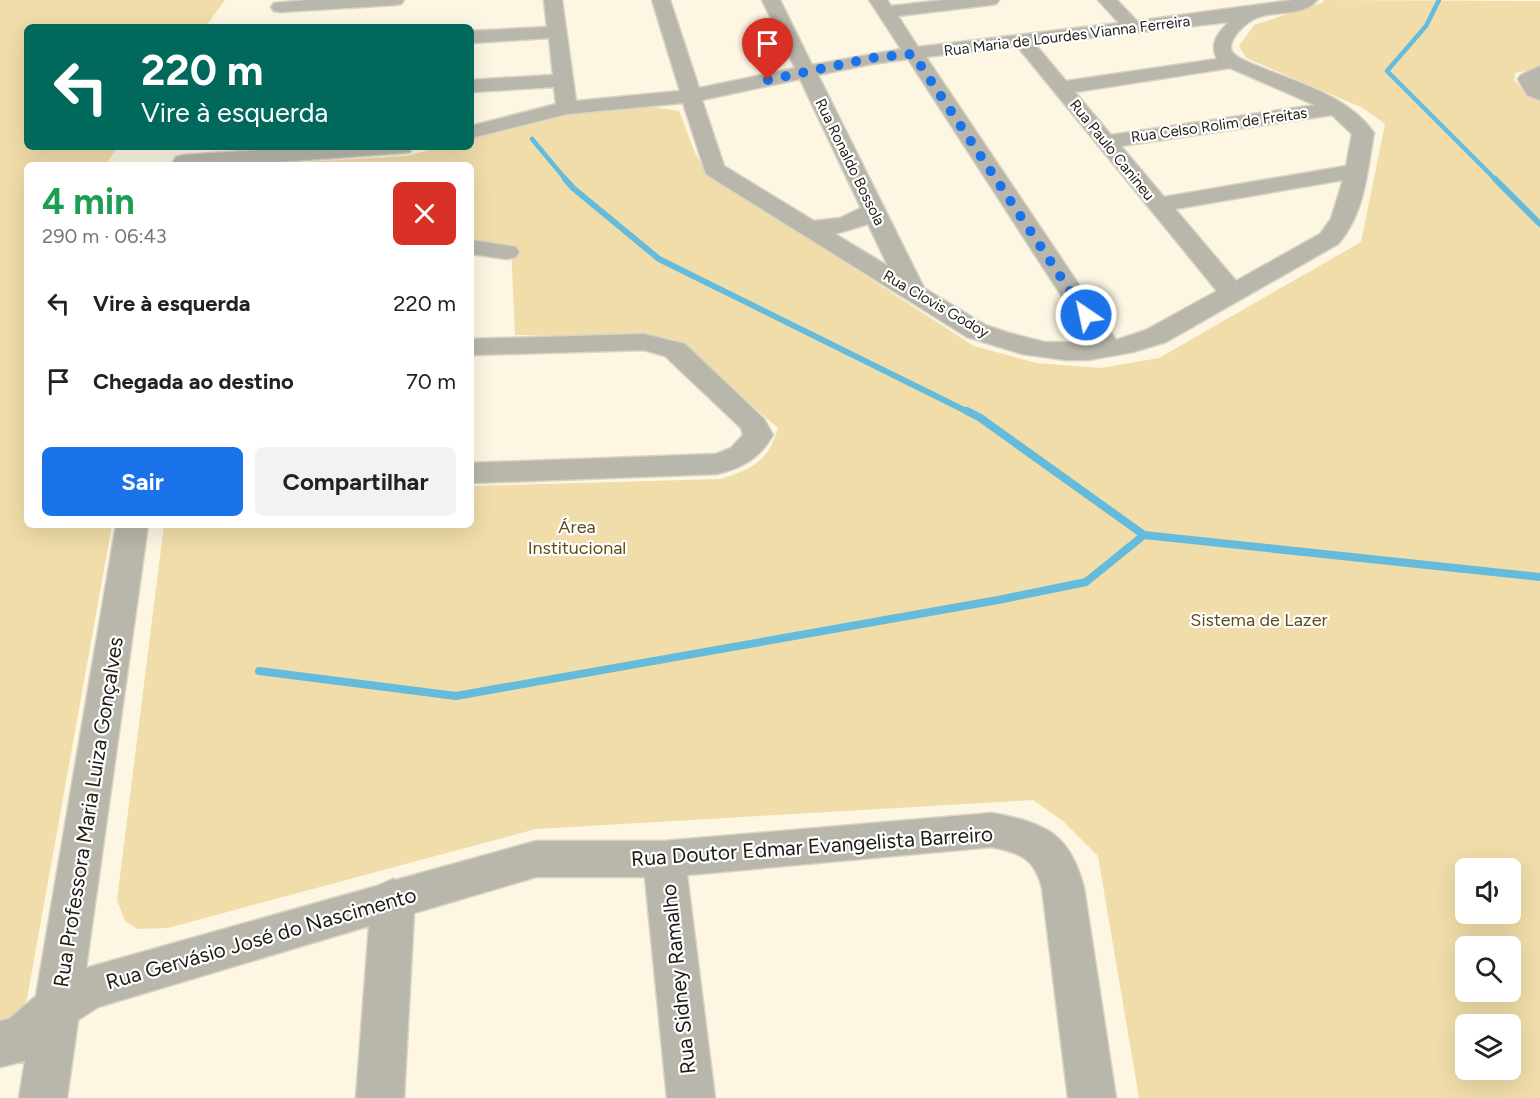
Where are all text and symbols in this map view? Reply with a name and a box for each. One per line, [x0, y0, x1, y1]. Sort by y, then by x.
street label: Rua Maria de Lourdes Vianna Ferreira [943, 12, 1191, 60]
pin [742, 18, 793, 80]
icon: arrive [751, 27, 784, 60]
text: 220 m [141, 45, 263, 96]
icon: left [42, 48, 120, 126]
street label: Rua Ronaldo Bossola [811, 95, 889, 229]
text: Vire à esquerda [141, 96, 328, 129]
street label: Rua Paulo Canineu [1066, 96, 1158, 204]
street label: Rua Celso Rolim de Freitas [1130, 104, 1308, 146]
text: 4 min [42, 180, 135, 223]
button: close [393, 182, 456, 245]
text: 290 m · 06:43 [42, 224, 167, 248]
street label: Rua Clovis Godoy [880, 266, 992, 342]
position arrow [1054, 283, 1118, 347]
icon: left [42, 287, 75, 320]
text: Vire à esquerda [93, 290, 251, 317]
text: 220 m [393, 290, 456, 317]
icon: arrive [42, 365, 75, 398]
text: Chegada ao destino [93, 368, 294, 395]
text: 70 m [406, 368, 456, 395]
button: Sair [42, 447, 243, 516]
button: Compartilhar [255, 447, 456, 516]
park label: Área Institucional [528, 516, 626, 559]
park label: Sistema de Lazer [1190, 609, 1328, 631]
street label: Rua Professora Maria Luiza Gonçalves [48, 635, 128, 989]
street label: Rua Doutor Edmar Evangelista Barreiro [630, 821, 994, 871]
map controls [1455, 858, 1521, 1080]
button: sound [1455, 858, 1521, 924]
street label: Rua Gervásio José do Nascimento [103, 882, 419, 994]
street label: Rua Sidney Ramalho [656, 883, 700, 1075]
button: search [1455, 936, 1521, 1002]
button: layers [1455, 1014, 1521, 1080]

